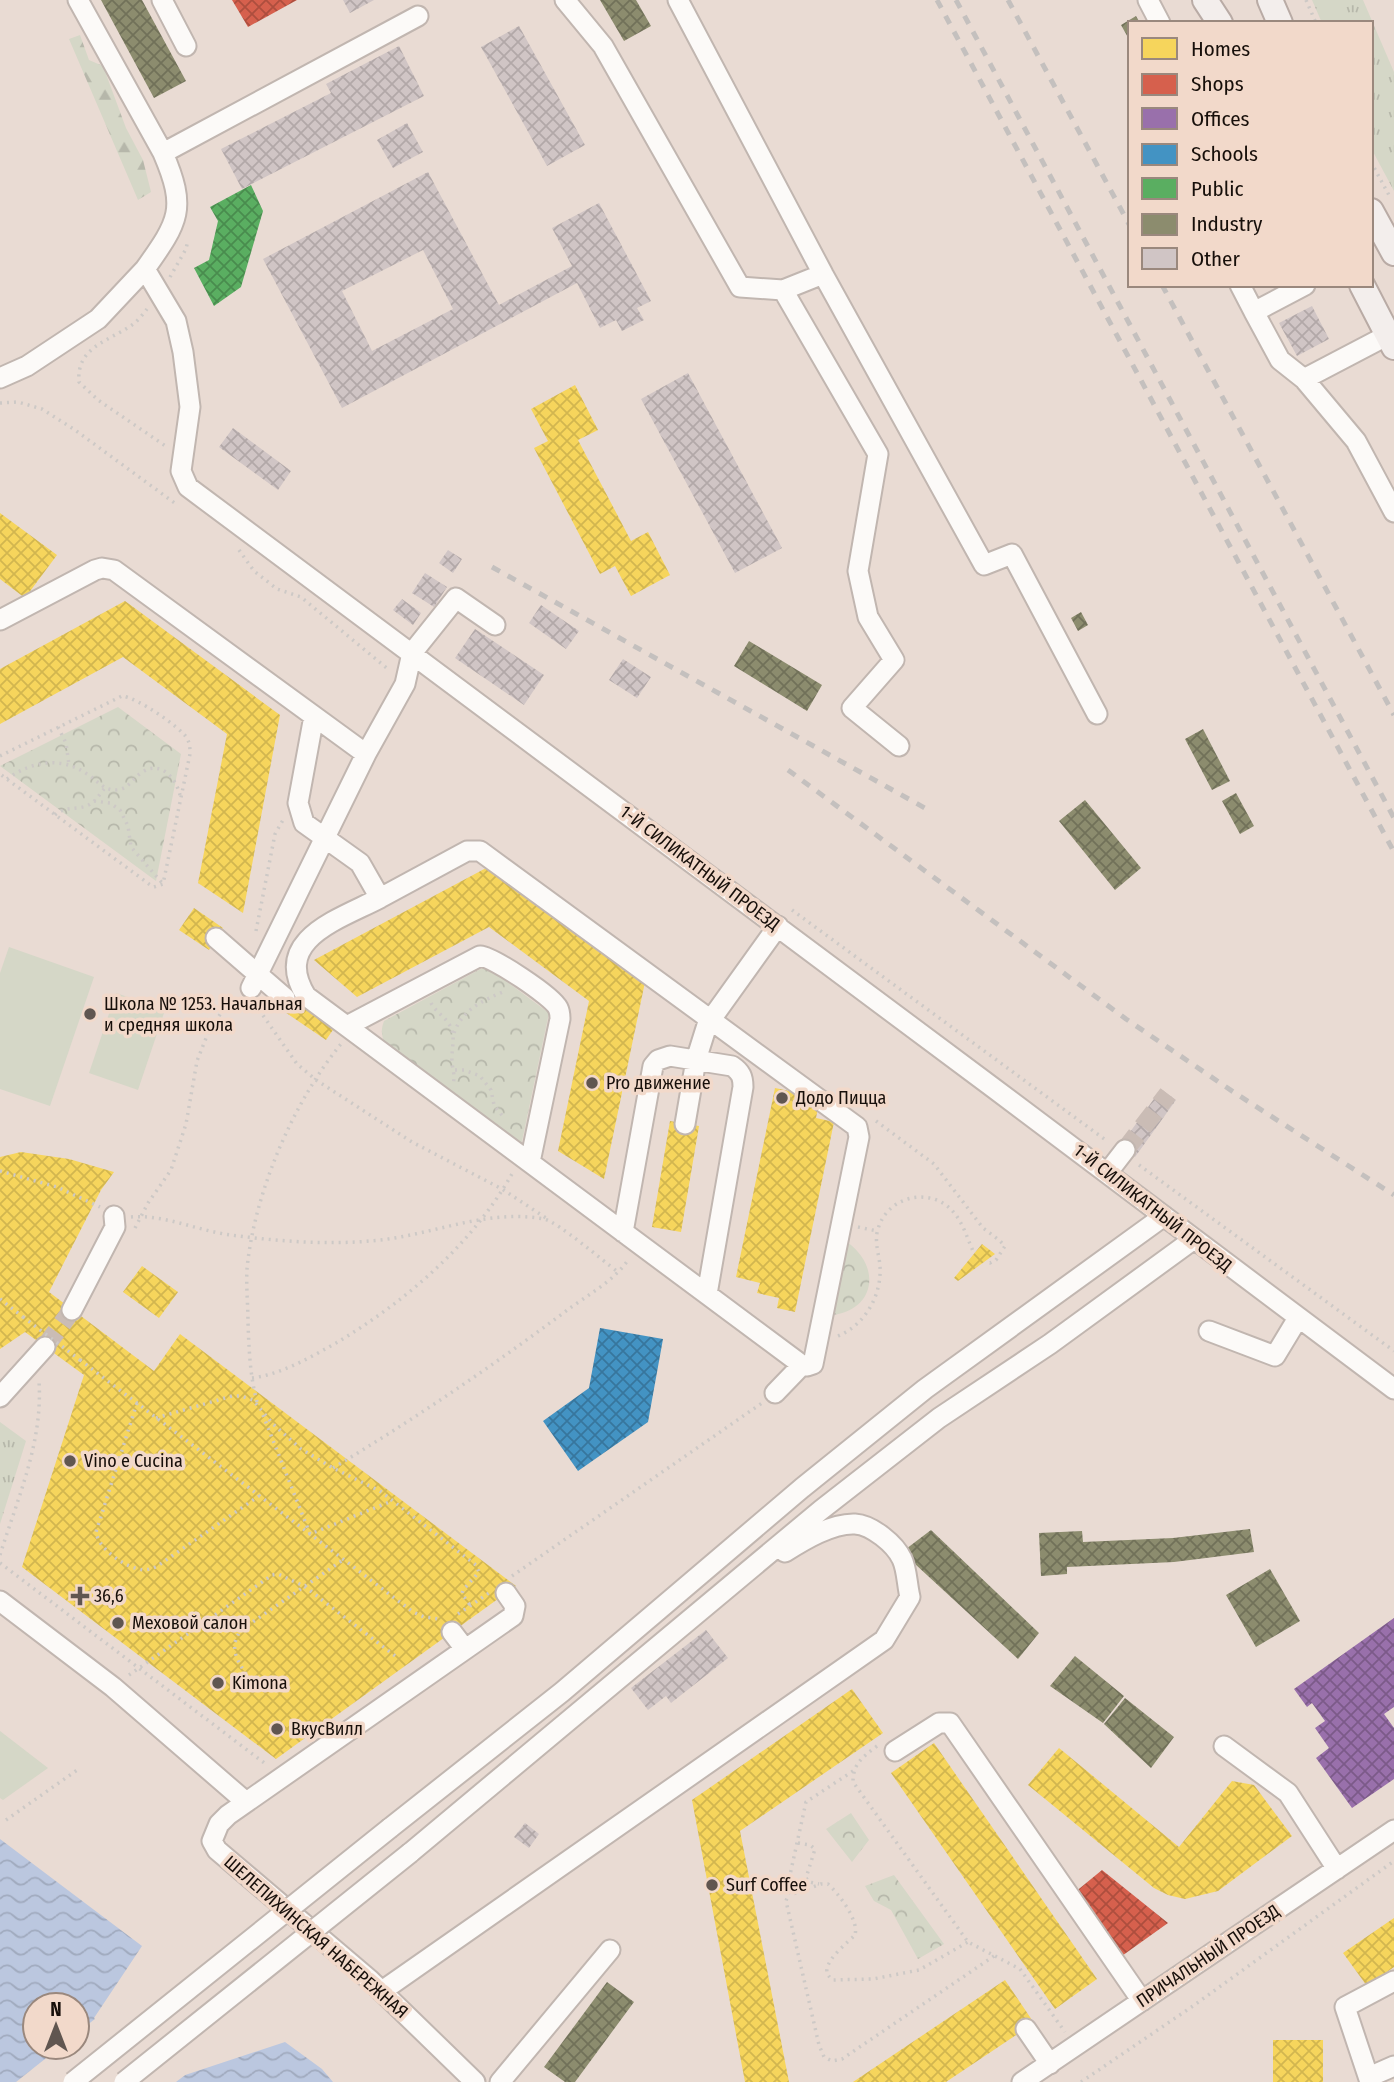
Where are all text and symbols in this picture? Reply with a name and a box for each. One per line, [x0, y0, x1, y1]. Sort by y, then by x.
legend [1128, 21, 1373, 287]
text: Homes [1191, 36, 1250, 62]
text: Shops [1191, 71, 1244, 97]
text: Offices [1191, 106, 1250, 132]
text: Schools [1191, 141, 1258, 167]
text: Public [1191, 176, 1243, 202]
text: Industry [1191, 211, 1263, 237]
text: Other [1191, 246, 1240, 272]
street label: 1-Й СИЛИКАТНЫЙ ПРОЕЗД [616, 801, 784, 935]
place label: Школа № 1253. Начальная и средняя школа [104, 993, 303, 1036]
marker: Школа № 1253. Начальная и средняя школа [82, 1006, 98, 1022]
place label: Pro движение [606, 1072, 711, 1094]
marker: Pro движение [584, 1075, 600, 1091]
place label: Додо Пицца [795, 1087, 887, 1109]
marker: Додо Пицца [774, 1090, 790, 1106]
street label: 1-Й СИЛИКАТНЫЙ ПРОЕЗД [1070, 1139, 1236, 1277]
place label: Vino e Cucina [84, 1450, 183, 1472]
marker: Vino e Cucina [62, 1453, 78, 1469]
place label: 36,6 [94, 1585, 124, 1607]
marker: 36,6 [72, 1588, 88, 1604]
place label: Меховой салон [132, 1612, 248, 1634]
marker: Меховой салон [110, 1615, 126, 1631]
place label: Kimona [232, 1672, 288, 1694]
marker: Kimona [210, 1675, 226, 1691]
place label: ВкусВилл [291, 1718, 363, 1740]
marker: ВкусВилл [269, 1721, 285, 1737]
street label: ШЕЛЕПИХИНСКАЯ НАБЕРЕЖНАЯ [219, 1851, 413, 2023]
place label: Surf Coffee [726, 1874, 807, 1896]
marker: Surf Coffee [704, 1877, 720, 1893]
street label: ПРИЧАЛЬНЫЙ ПРОЕЗД [1132, 1900, 1284, 2012]
north arrow [21, 1991, 91, 2061]
text: N [50, 1998, 62, 2021]

